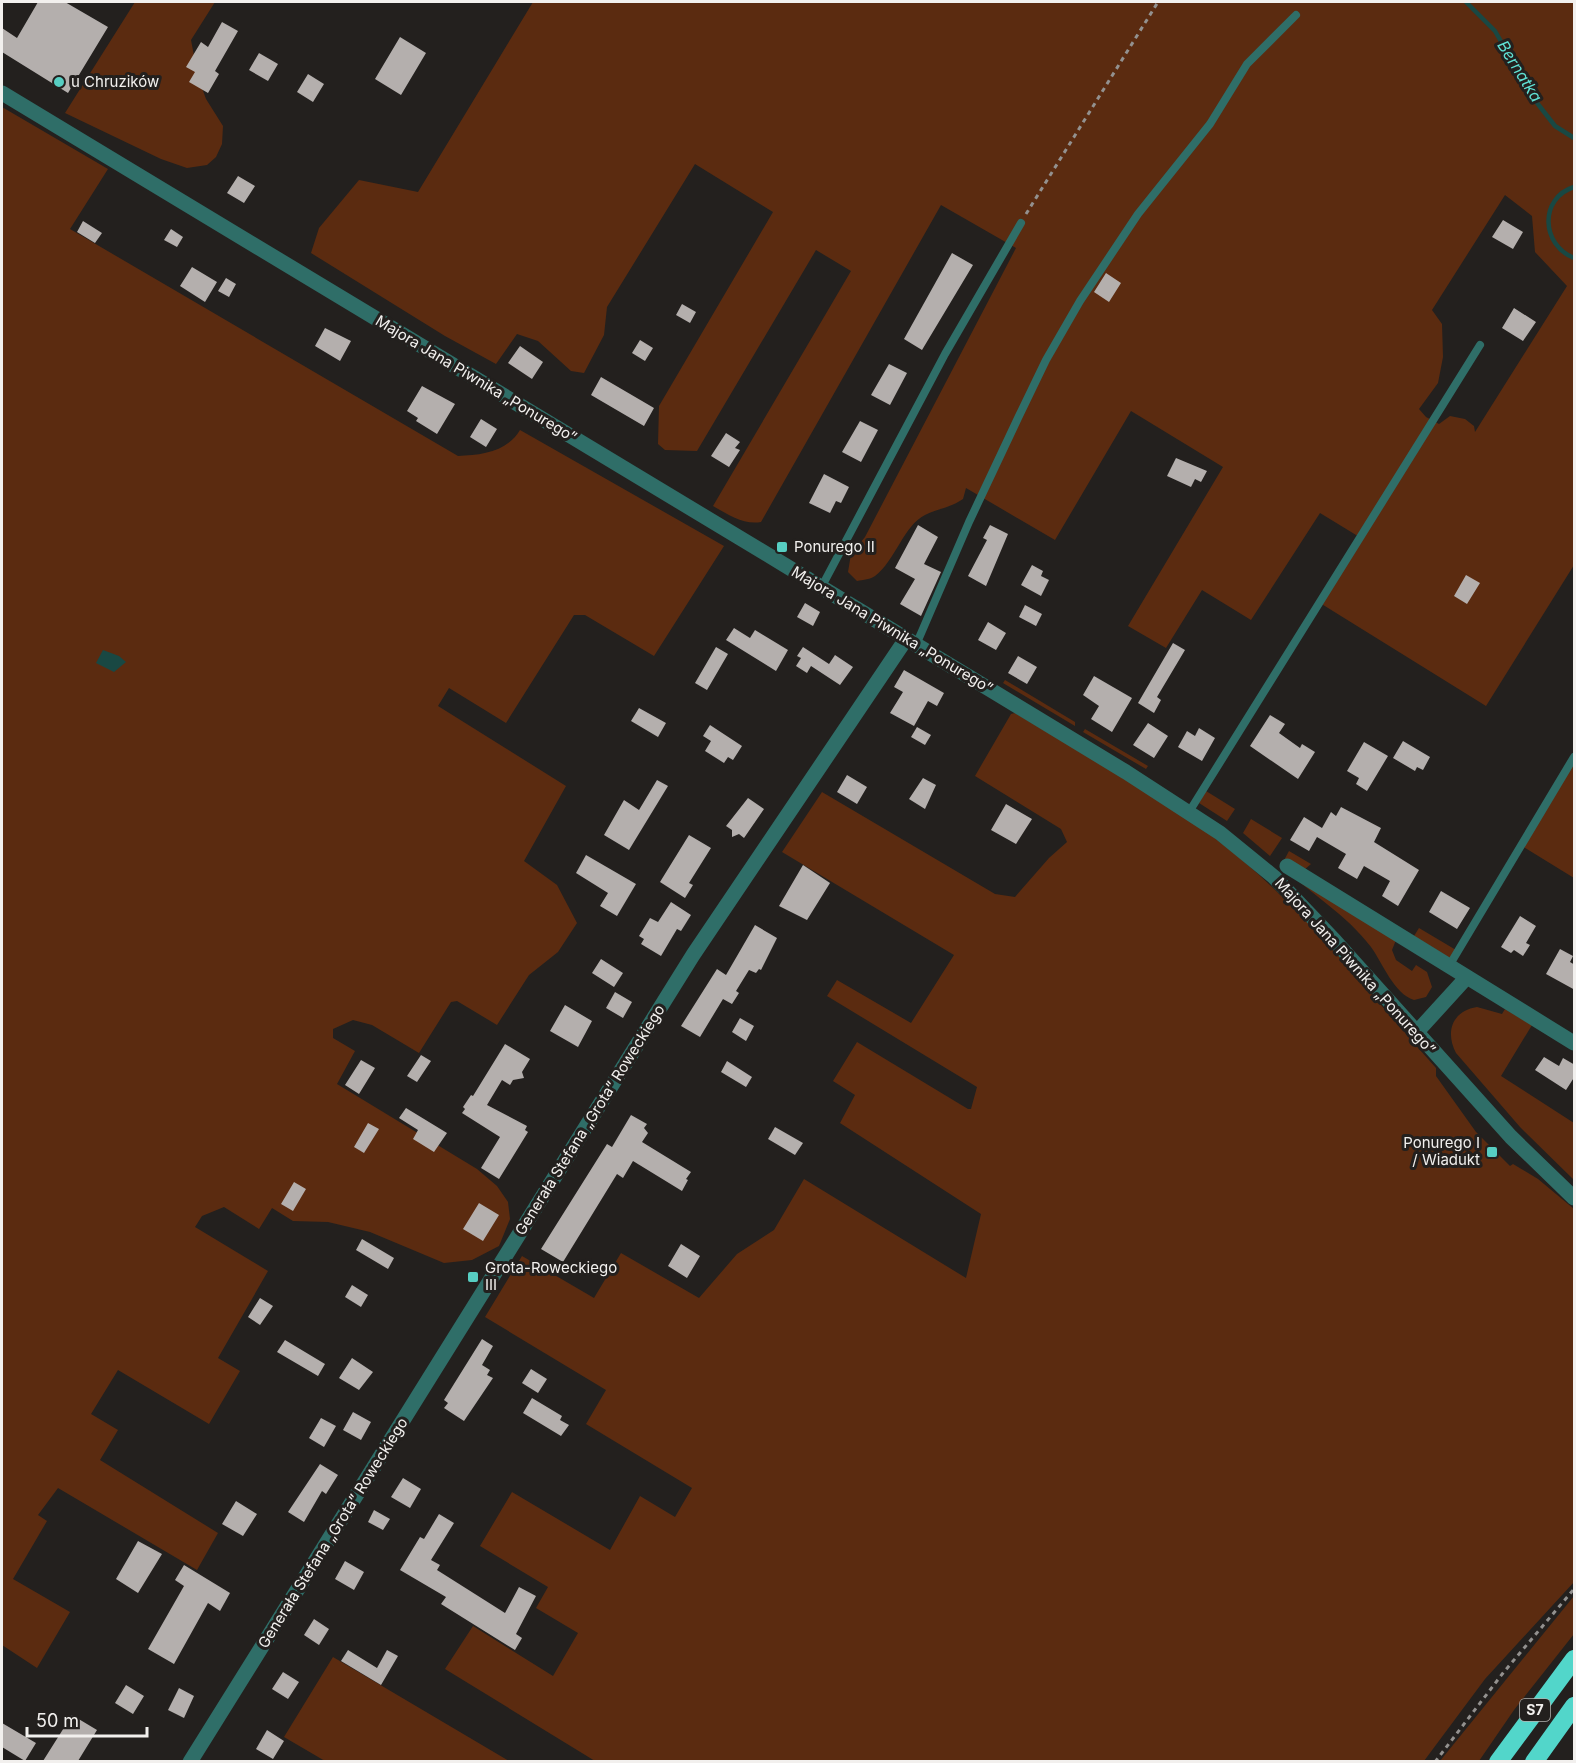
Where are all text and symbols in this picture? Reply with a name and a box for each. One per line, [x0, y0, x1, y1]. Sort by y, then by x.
water label: Bernatka [1493, 37, 1547, 106]
place label: u Chruzików [71, 72, 159, 91]
marker: u Chruzików [52, 75, 66, 89]
street label: Majora Jana Piwnika „Ponurego” [372, 311, 581, 446]
place label: Ponurego II [794, 537, 875, 556]
marker: Ponurego II [775, 540, 789, 554]
street label: Majora Jana Piwnika „Ponurego” [788, 562, 997, 697]
street label: Majora Jana Piwnika „Ponurego” [1271, 873, 1440, 1058]
street label: Generała Stefana „Grota” Roweckiego [510, 1001, 669, 1239]
place label: Ponurego I / Wiadukt [1403, 1133, 1480, 1169]
marker: Ponurego I / Wiadukt [1485, 1145, 1499, 1159]
place label: Grota-Roweckiego III [485, 1258, 617, 1294]
marker: Grota-Roweckiego III [466, 1270, 480, 1284]
street label: Generała Stefana „Grota” Roweckiego [253, 1414, 412, 1652]
road number: S7 [1520, 1699, 1550, 1721]
scale bar [27, 1700, 147, 1738]
text: 50 m [36, 1710, 79, 1731]

